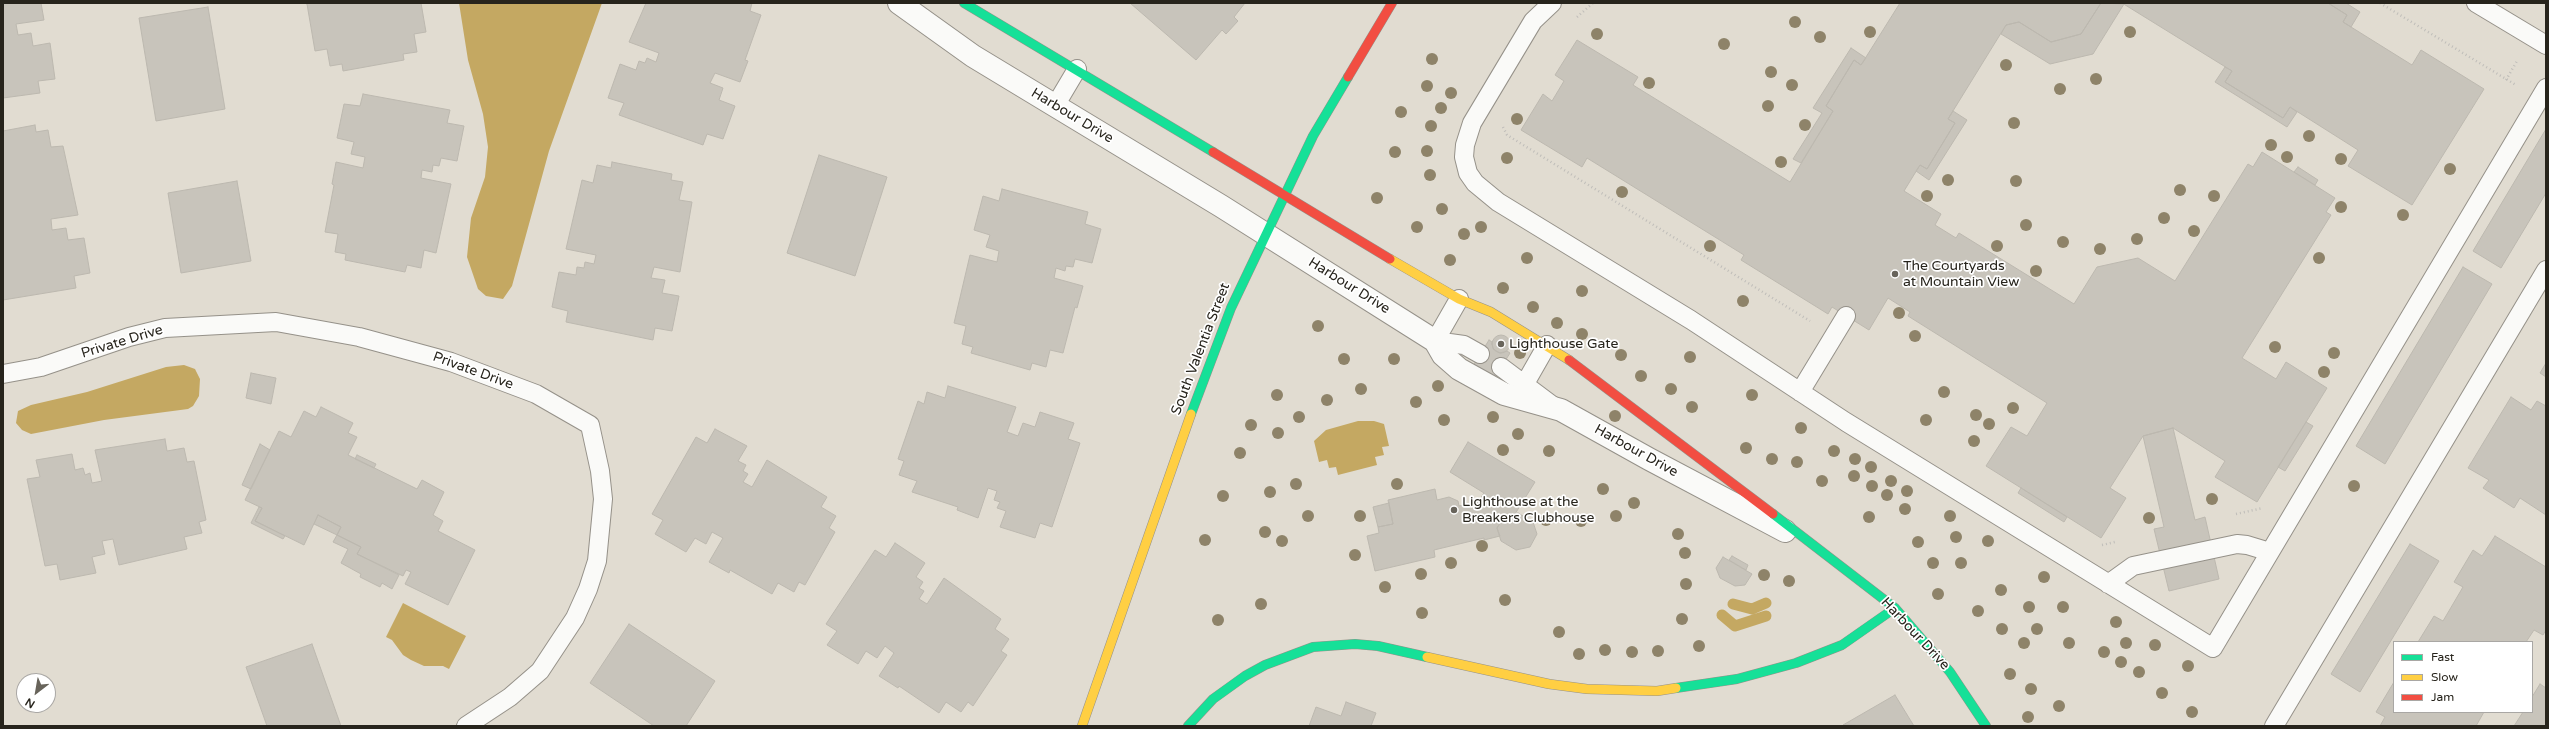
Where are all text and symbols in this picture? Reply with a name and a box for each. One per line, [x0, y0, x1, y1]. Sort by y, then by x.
street label: Harbour Drive [1028, 85, 1116, 147]
street label: Harbour Drive [1305, 254, 1393, 318]
place label: The Courtyards at Mountain View [1903, 258, 2019, 290]
marker: The Courtyards at Mountain View [1890, 269, 1900, 279]
street label: South Valentia Street [1168, 281, 1234, 417]
street label: Private Drive [79, 322, 165, 362]
place label: Lighthouse Gate [1509, 336, 1618, 352]
marker: Lighthouse Gate [1496, 339, 1506, 349]
street label: Private Drive [430, 349, 516, 393]
street label: Harbour Drive [1591, 421, 1681, 481]
place label: Lighthouse at the Breakers Clubhouse [1462, 494, 1594, 526]
marker: Lighthouse at the Breakers Clubhouse [1449, 505, 1459, 515]
street label: Harbour Drive [1877, 594, 1953, 674]
legend [2393, 641, 2533, 713]
text: Fast [2431, 650, 2454, 664]
text: Slow [2431, 670, 2458, 684]
north arrow [16, 673, 56, 713]
text: Jam [2431, 690, 2454, 704]
text: N [23, 695, 37, 711]

